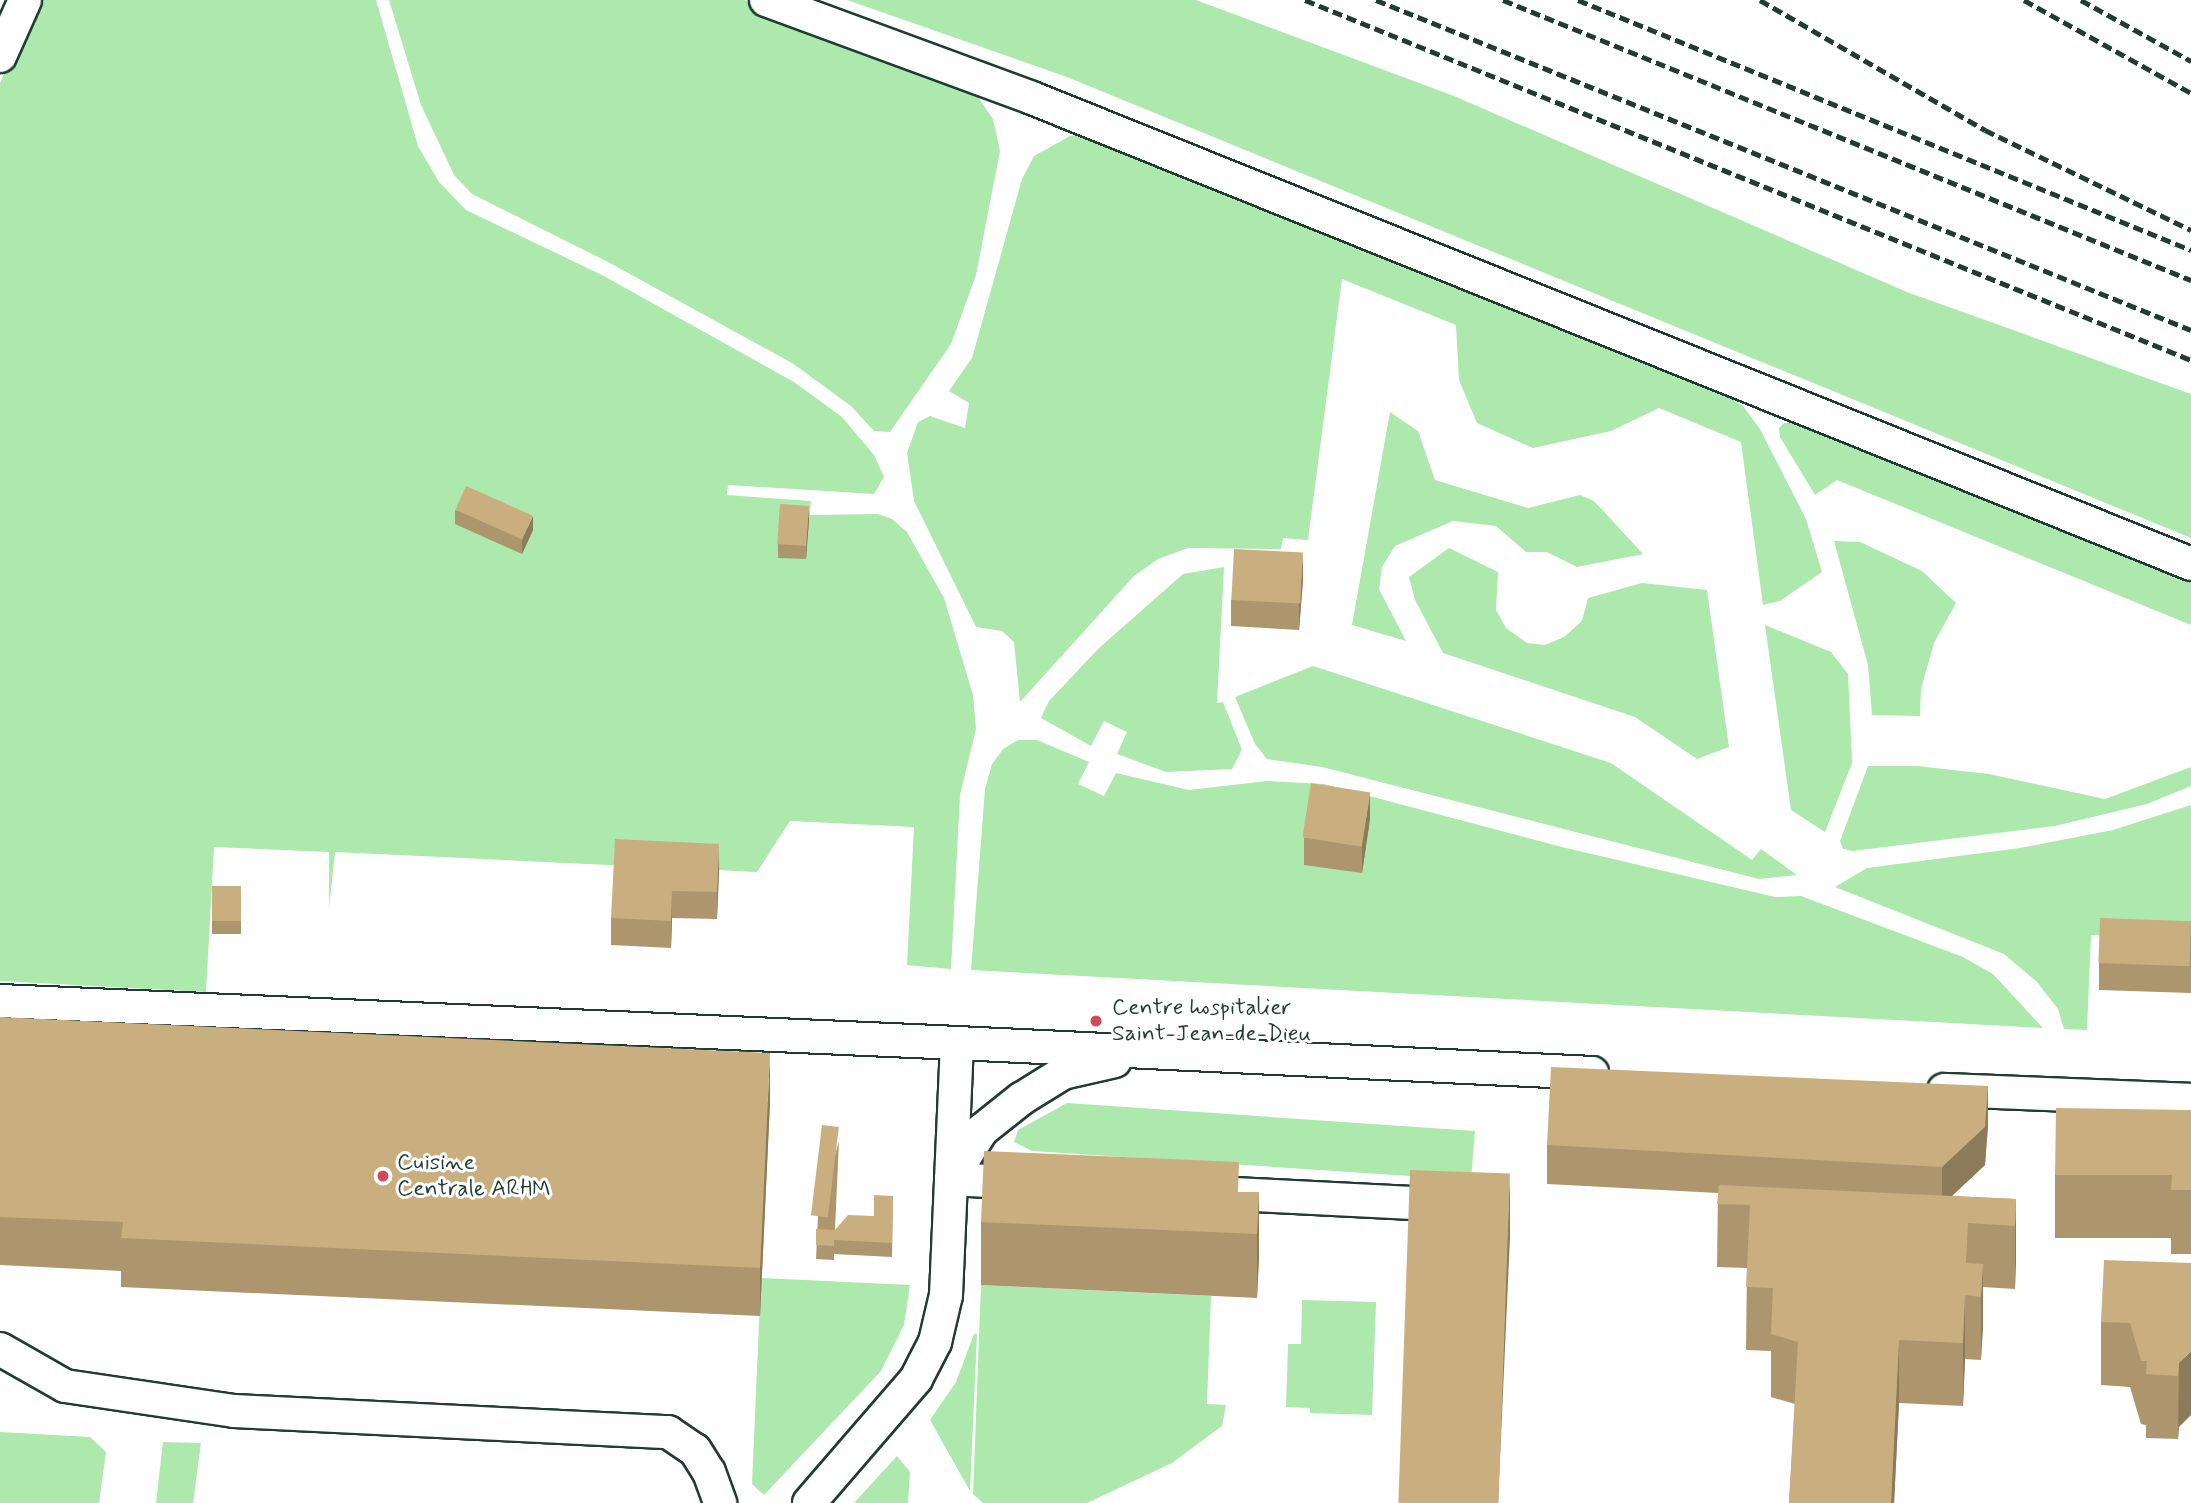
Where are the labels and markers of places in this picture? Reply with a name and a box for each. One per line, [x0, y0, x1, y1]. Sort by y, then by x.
place label: Centre hospitalier Saint-Jean-de-Dieu [1112, 994, 1311, 1048]
marker: Centre hospitalier Saint-Jean-de-Dieu [1086, 1011, 1106, 1031]
place label: Cuisine Centrale ARHM [397, 1149, 551, 1203]
marker: Cuisine Centrale ARHM [375, 1168, 391, 1184]

